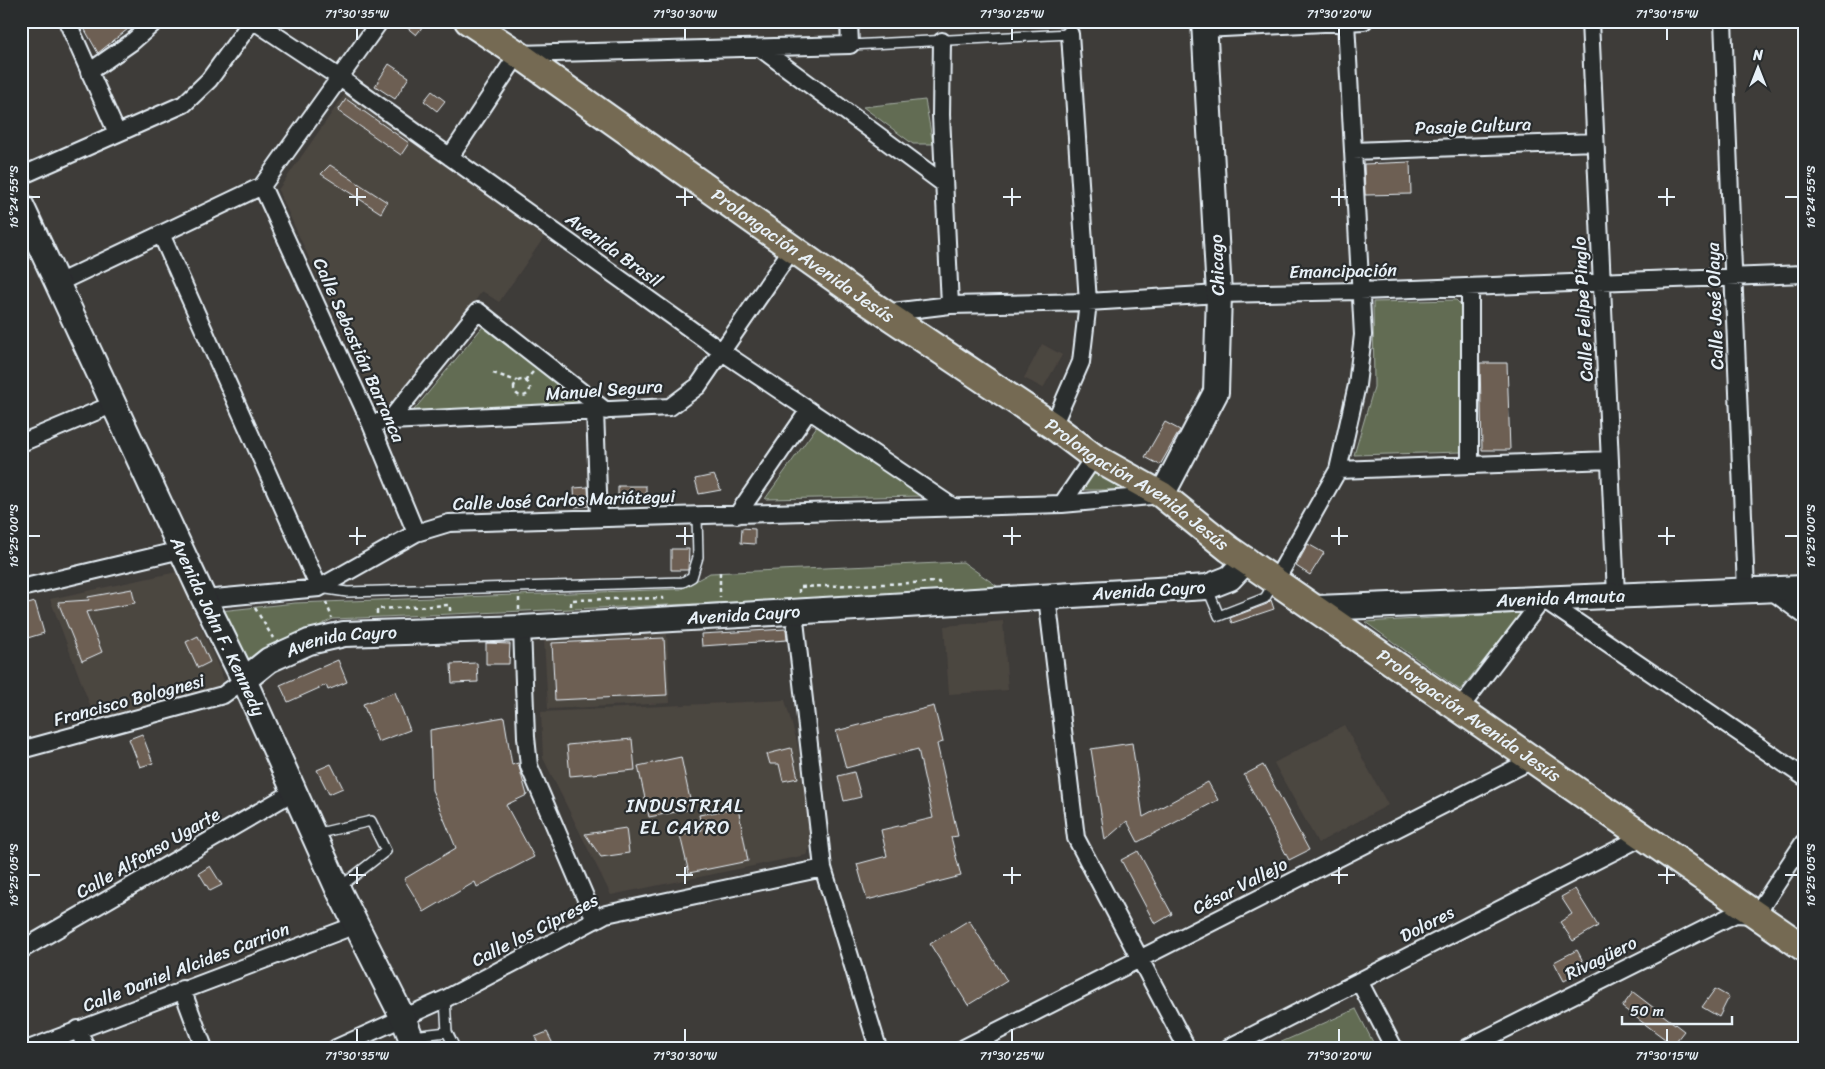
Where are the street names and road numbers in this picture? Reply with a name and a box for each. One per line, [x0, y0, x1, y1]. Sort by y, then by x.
street label: Pasaje Cultura [1414, 108, 1532, 144]
street label: Prolongación Avenida Jesús [704, 180, 902, 332]
street label: Avenida Brasil [558, 203, 670, 297]
street label: Chicago [1200, 234, 1234, 296]
street label: Calle Felipe Pinglo [1563, 236, 1603, 382]
street label: Calle José Olaya [1697, 241, 1733, 370]
street label: Calle Sebastián Barranca [304, 252, 415, 449]
street label: Emancipación [1289, 254, 1397, 288]
street label: Manuel Segura [544, 370, 664, 410]
street label: Prolongación Avenida Jesús [1038, 409, 1237, 560]
street label: Calle José Carlos Mariátegui [452, 480, 677, 520]
street label: Avenida John F. Kennedy [161, 530, 275, 722]
street label: Avenida Cayro [1090, 571, 1207, 610]
street label: Avenida Amauta [1495, 579, 1626, 617]
street label: Avenida Cayro [685, 595, 801, 634]
street label: Avenida Cayro [279, 616, 397, 667]
street label: Prolongación Avenida Jesús [1370, 640, 1568, 791]
street label: Francisco Bolognesi [50, 664, 209, 736]
street label: Calle Alfonso Ugarte [70, 798, 227, 907]
street label: César Vallejo [1187, 848, 1293, 924]
street label: Calle los Cipreses [466, 884, 605, 976]
street label: Dolores [1394, 896, 1460, 951]
street label: Calle Daniel Alcides Carrion [78, 913, 294, 1021]
street label: Rivagüero [1559, 927, 1643, 989]

